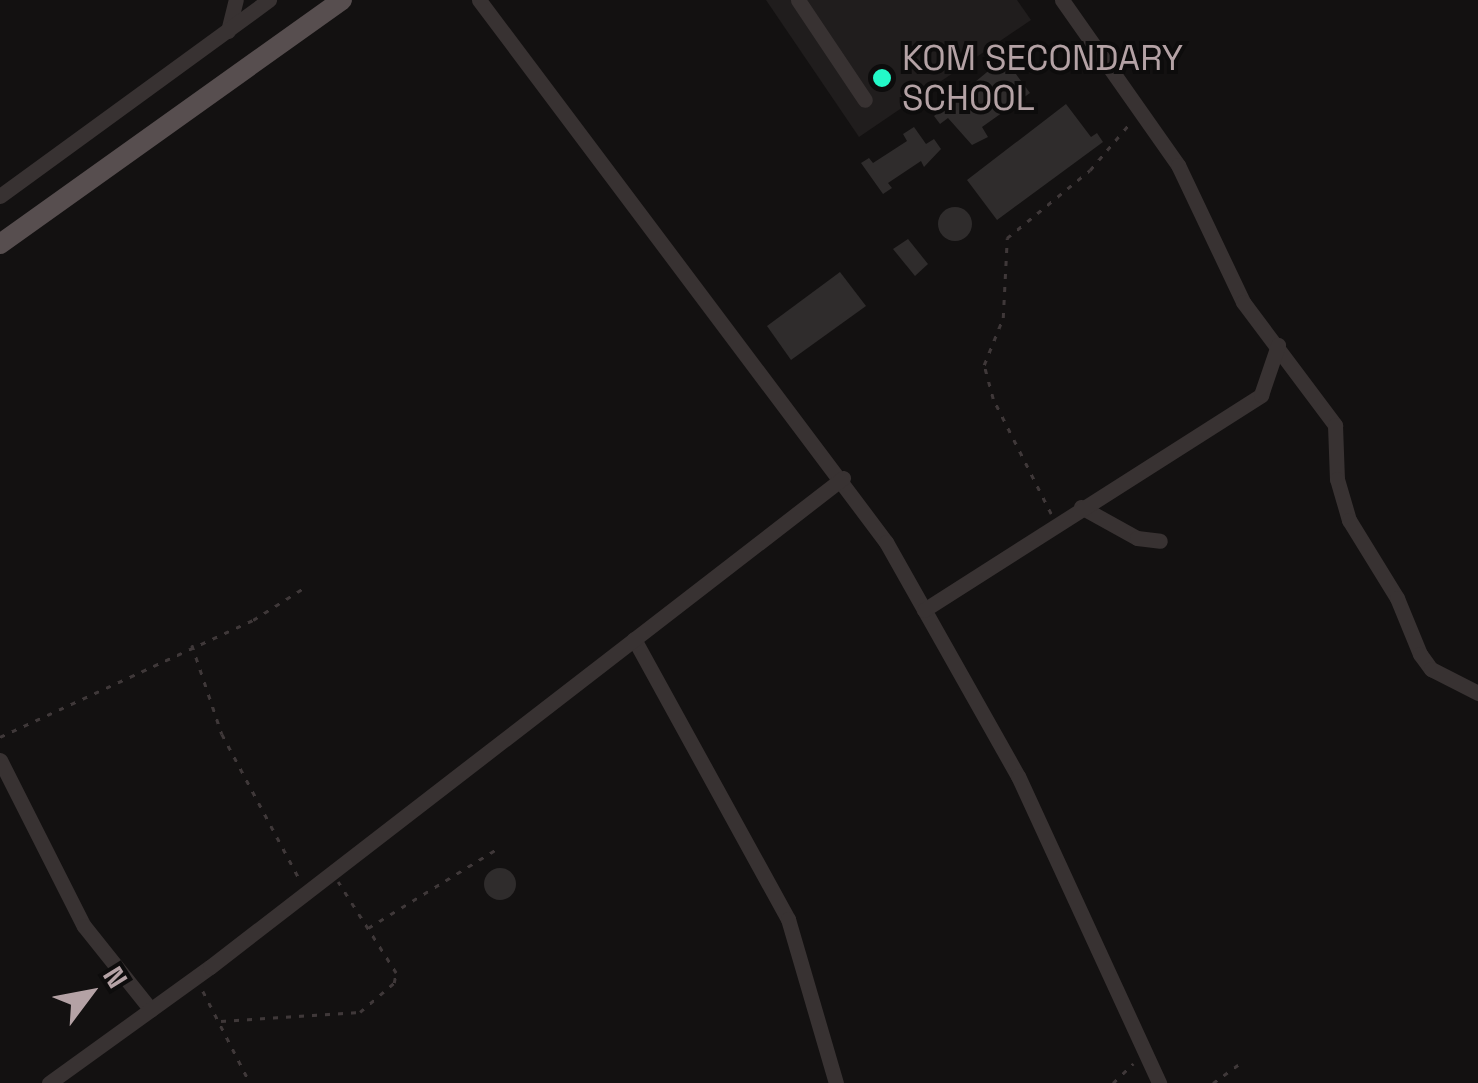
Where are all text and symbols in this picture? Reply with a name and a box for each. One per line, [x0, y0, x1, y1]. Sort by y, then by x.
place label: KOM SECONDARY SCHOOL [902, 37, 1183, 119]
marker: KOM SECONDARY SCHOOL [871, 67, 893, 89]
north arrow [40, 943, 140, 1043]
text: N [95, 960, 136, 995]

